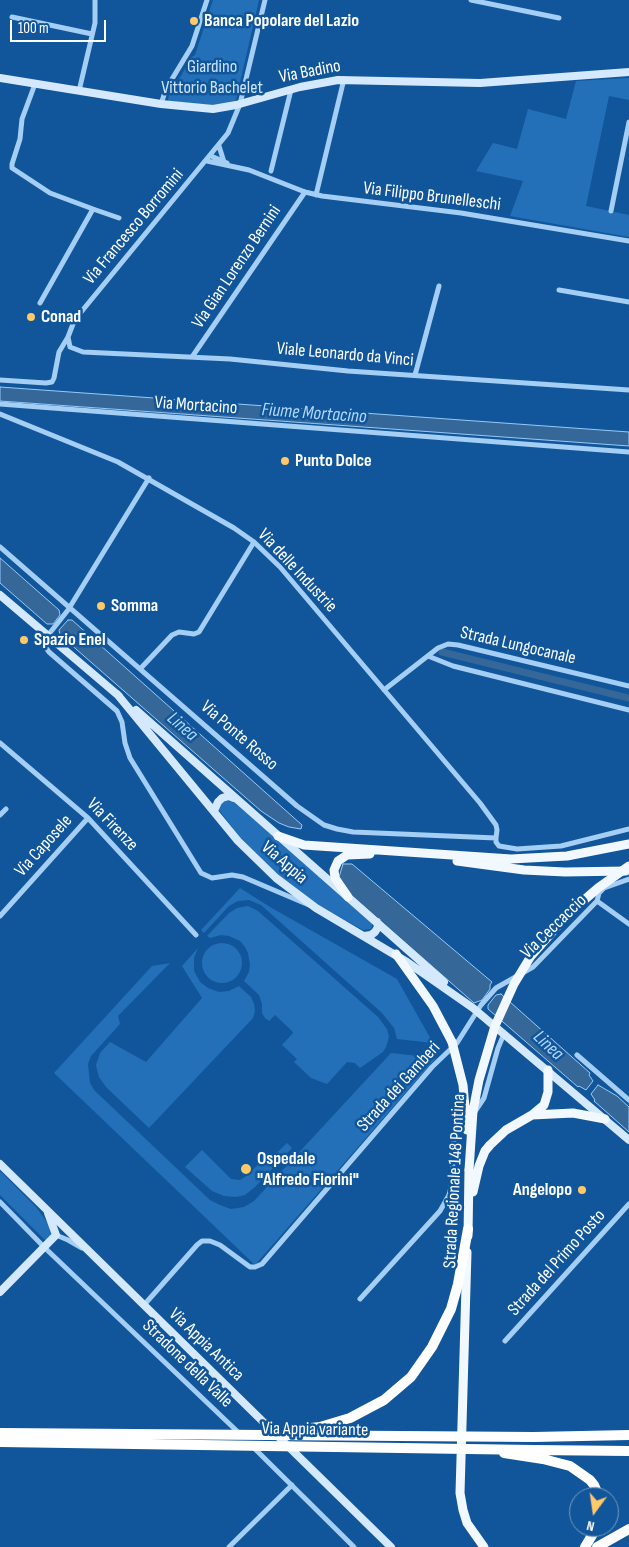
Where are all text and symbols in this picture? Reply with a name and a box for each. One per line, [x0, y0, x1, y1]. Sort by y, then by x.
scale bar [12, 10, 109, 42]
place label: Banca Popolare del Lazio [204, 10, 359, 32]
marker: Banca Popolare del Lazio [188, 15, 200, 27]
text: 100 m [18, 19, 49, 38]
street label: Via Badino [277, 55, 343, 89]
park label: Giardino Vittorio Bachelet [161, 56, 263, 98]
street label: Via Francesco Borromini [79, 165, 189, 289]
street label: Via Filippo Brunelleschi [362, 178, 502, 216]
street label: Via Gian Lorenzo Bernini [188, 201, 286, 333]
place label: Conad [41, 306, 81, 328]
marker: Conad [25, 311, 37, 323]
street label: Viale Leonardo da Vinci [276, 338, 414, 372]
street label: Via Mortacino [154, 392, 238, 420]
water label: Fiume Mortacino [261, 399, 367, 429]
place label: Punto Dolce [295, 450, 372, 472]
marker: Punto Dolce [279, 455, 291, 467]
street label: Via delle Industrie [253, 525, 341, 617]
place label: Somma [111, 595, 158, 617]
marker: Somma [95, 600, 107, 612]
street label: Strada Lungocanale [458, 622, 578, 670]
place label: Spazio Enel [34, 629, 106, 651]
marker: Spazio Enel [18, 634, 30, 646]
street label: Via Ponte Rosso [196, 697, 282, 775]
water label: Linea [162, 707, 202, 747]
street label: Via Firenze [82, 794, 142, 856]
street label: Via Caposele [11, 811, 77, 881]
street label: Via Appia [256, 837, 312, 889]
street label: Via Ceccaccio [517, 890, 591, 964]
water label: Linea [528, 1026, 568, 1066]
street label: Strada dei Gamberi [353, 1037, 445, 1137]
street label: Strada Regionale 148 Pontina [440, 1093, 470, 1269]
place label: Ospedale "Alfredo Fiorini" [257, 1148, 359, 1190]
marker: Ospedale "Alfredo Fiorini" [239, 1162, 253, 1176]
place label: Angelopo [513, 1179, 572, 1201]
marker: Angelopo [576, 1184, 588, 1196]
street label: Strada del Primo Posto [504, 1205, 610, 1321]
street label: Via Appia Antica [164, 1304, 248, 1386]
street label: Stradone della Valle [137, 1315, 237, 1413]
street label: Via Appia variante [261, 1418, 369, 1442]
north arrow [569, 1487, 619, 1537]
text: N [585, 1517, 596, 1535]

